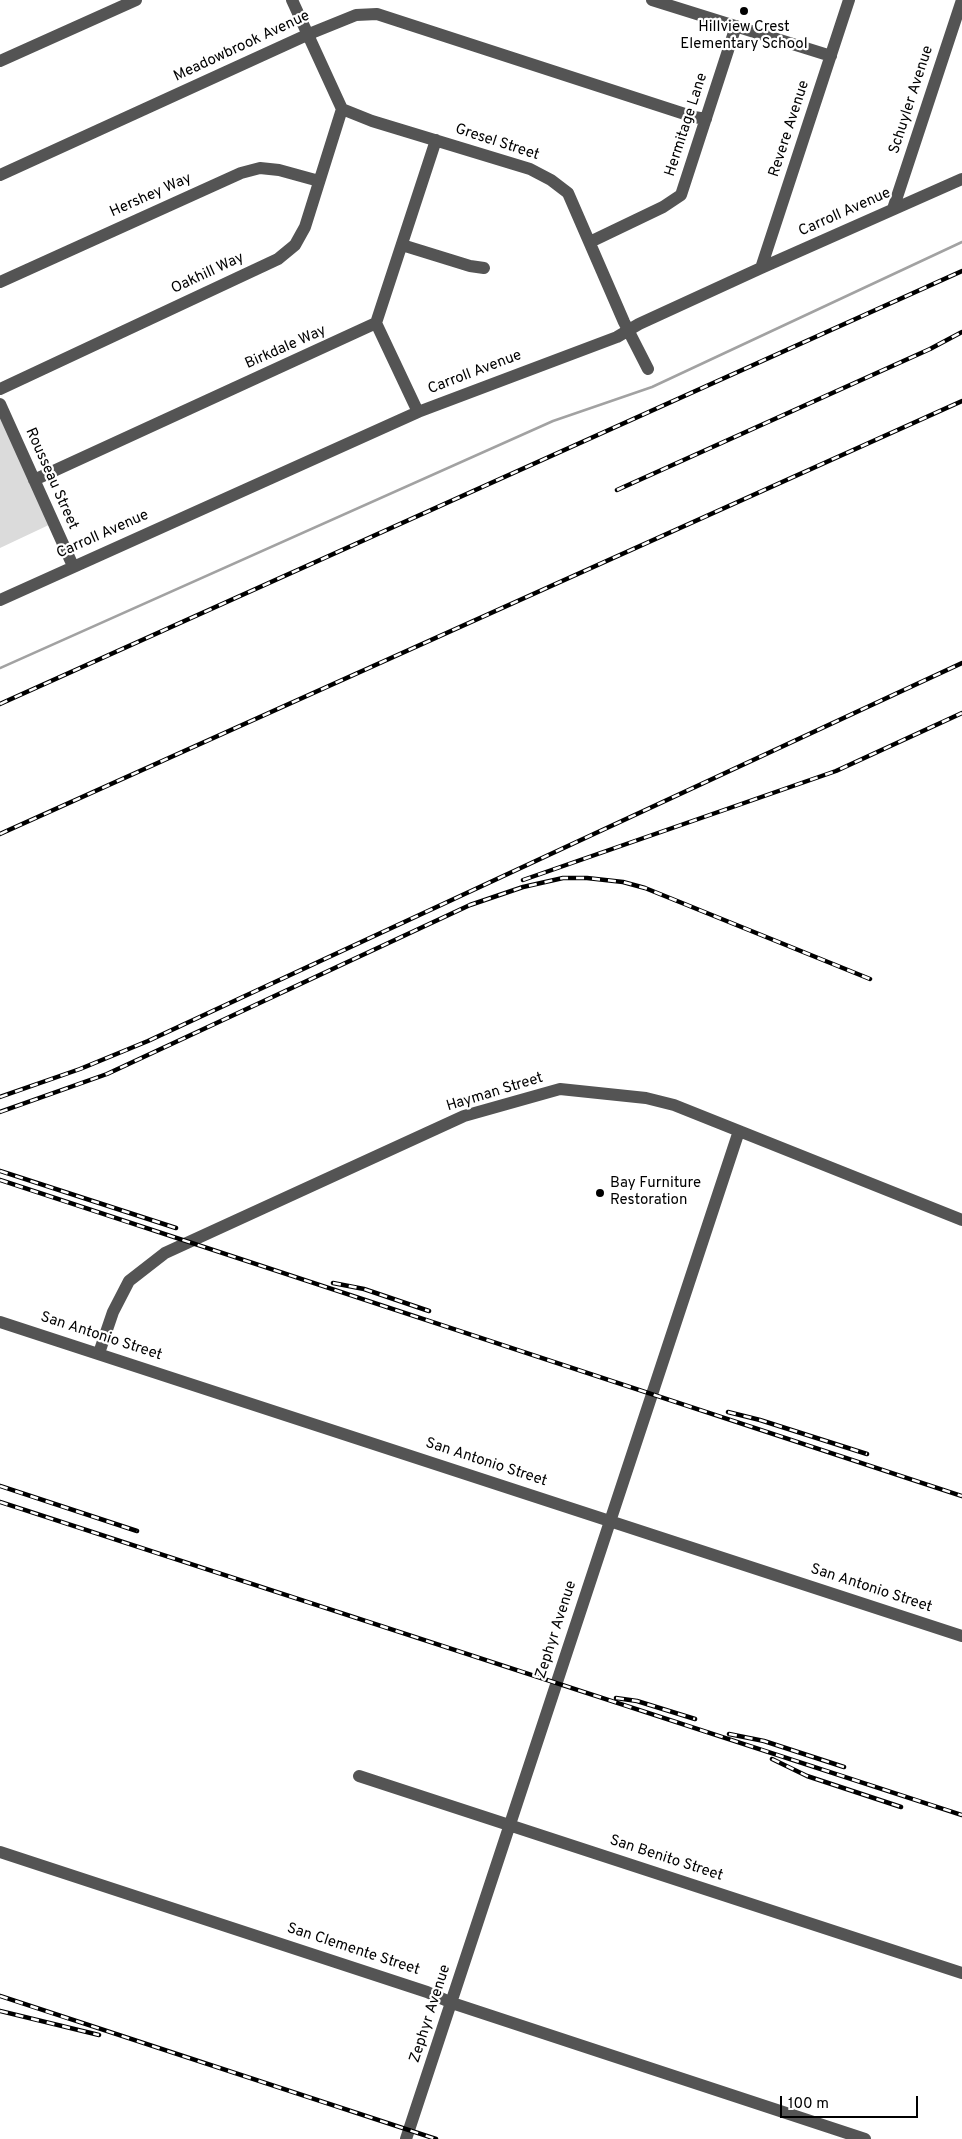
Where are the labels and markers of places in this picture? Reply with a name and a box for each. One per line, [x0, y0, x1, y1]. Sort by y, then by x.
marker: Hillview Crest Elementary School [738, 5, 750, 17]
place label: Hillview Crest Elementary School [680, 19, 808, 54]
place label: Bay Furniture Restoration [610, 1175, 701, 1210]
marker: Bay Furniture Restoration [594, 1187, 606, 1199]

